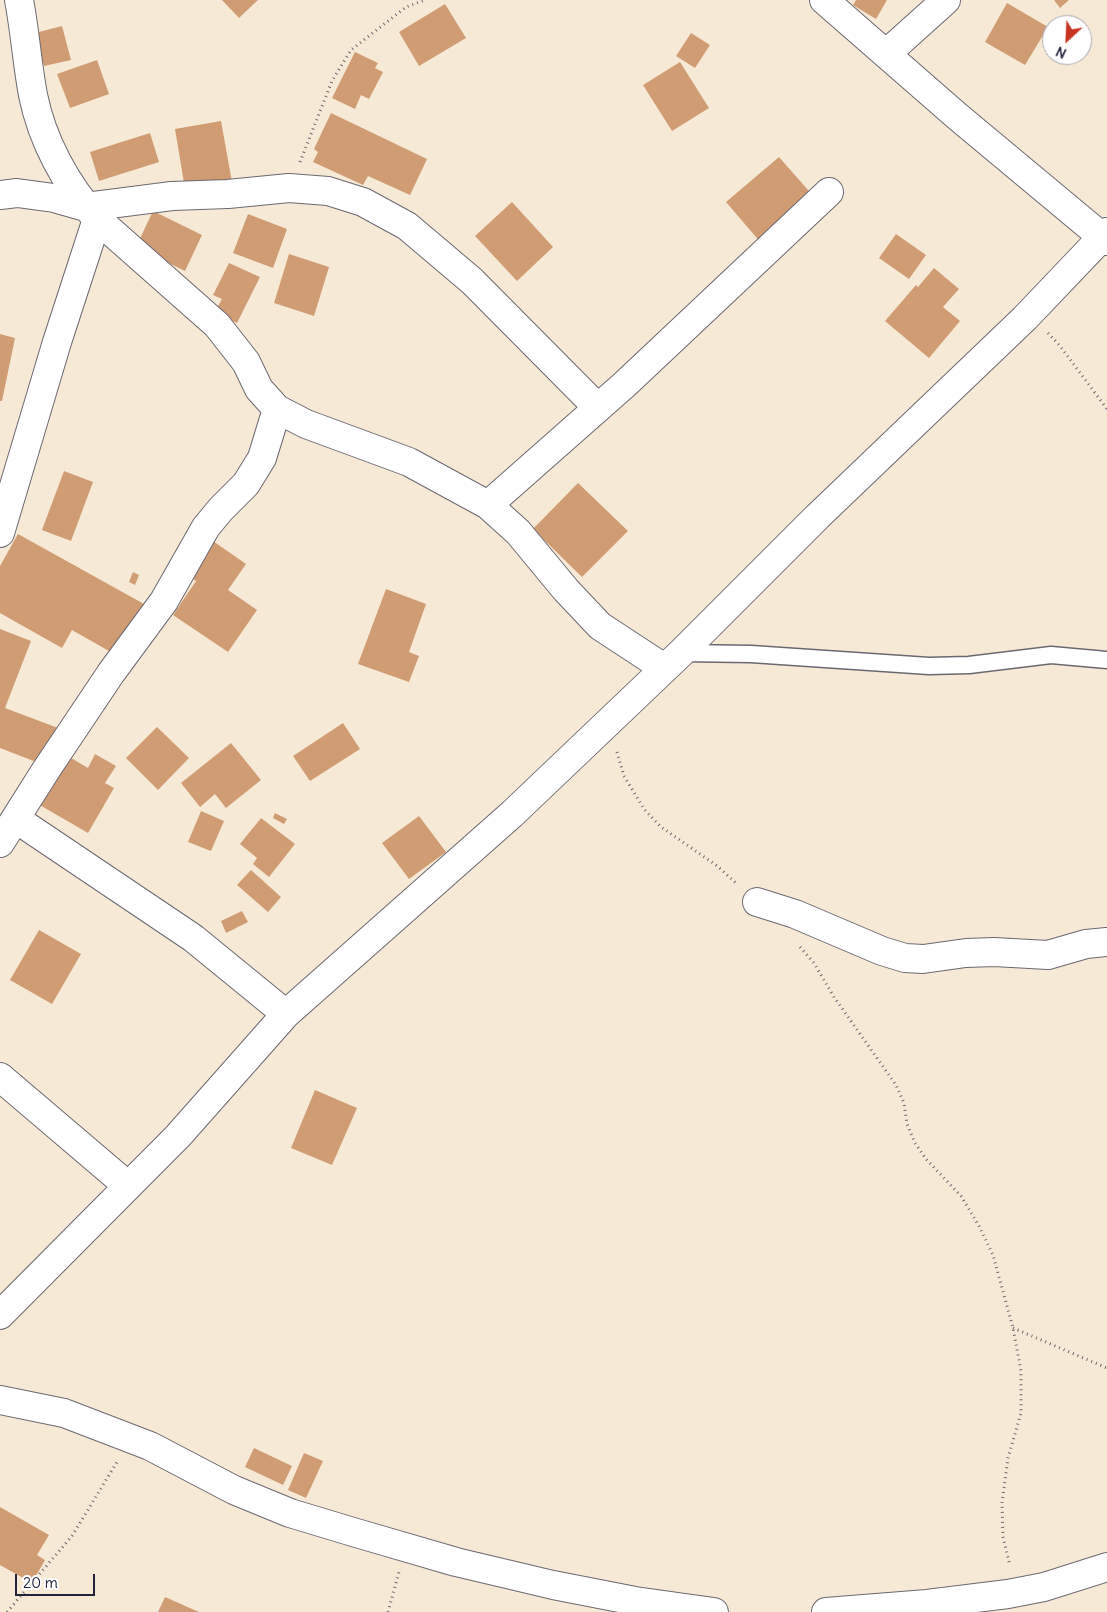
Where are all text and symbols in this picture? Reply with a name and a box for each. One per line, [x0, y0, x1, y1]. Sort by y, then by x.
north arrow [1042, 15, 1092, 65]
text: N [1053, 42, 1069, 63]
scale bar [18, 1564, 98, 1596]
text: 20 m [23, 1573, 58, 1592]

